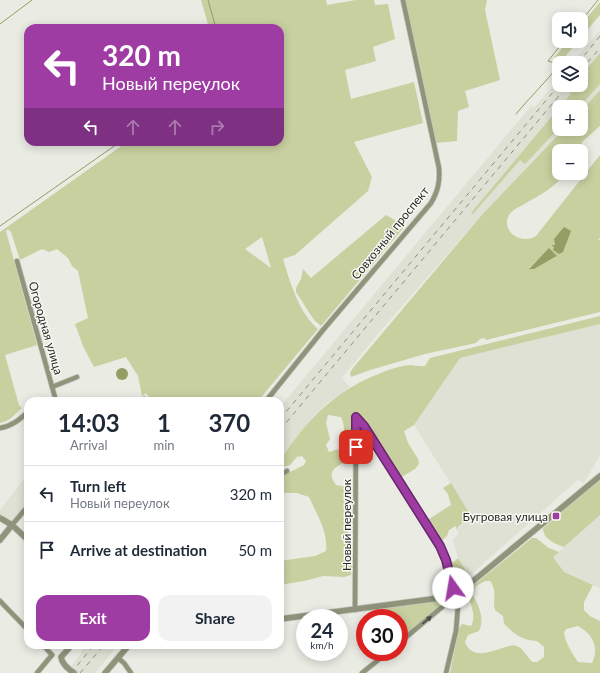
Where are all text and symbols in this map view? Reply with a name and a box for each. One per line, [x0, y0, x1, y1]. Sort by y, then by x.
map controls [552, 12, 588, 180]
button: sound [552, 12, 588, 48]
text: 320 m [102, 38, 181, 72]
icon: left [36, 40, 88, 92]
button: layers [552, 56, 588, 92]
text: Новый переулок [102, 72, 240, 94]
button: + [552, 100, 588, 136]
icon: left [80, 116, 102, 138]
icon: ahead [122, 116, 144, 138]
icon: ahead [164, 116, 186, 138]
icon: right [206, 116, 228, 138]
button: − [552, 144, 588, 180]
street label: Совхозный проспект [348, 184, 432, 282]
street label: Огородная улица [26, 280, 66, 376]
text: 14:03 [58, 408, 120, 437]
text: 1 [157, 408, 171, 437]
text: 370 [208, 408, 250, 437]
pin [339, 430, 373, 464]
icon: arrive [345, 436, 367, 458]
text: Arrival [70, 437, 107, 453]
text: min [154, 437, 175, 453]
text: m [224, 437, 235, 453]
text: Turn left [70, 477, 126, 495]
street label: Новый переулок [339, 478, 354, 571]
icon: left [36, 483, 58, 505]
text: 320 m [230, 485, 272, 503]
text: Новый переулок [70, 495, 170, 511]
place label: Бугровая улица [462, 509, 548, 524]
marker: Бугровая улица [551, 511, 561, 521]
icon: arrive [36, 539, 58, 561]
text: Arrive at destination [70, 541, 207, 559]
text: 50 m [238, 541, 272, 559]
position arrow [432, 567, 474, 609]
button: Exit [36, 595, 150, 641]
button: Share [158, 595, 272, 641]
speed limit sign: 30 [356, 609, 408, 661]
one-way arrow [422, 615, 432, 624]
text: 24 [310, 618, 334, 642]
text: km/h [310, 639, 334, 651]

